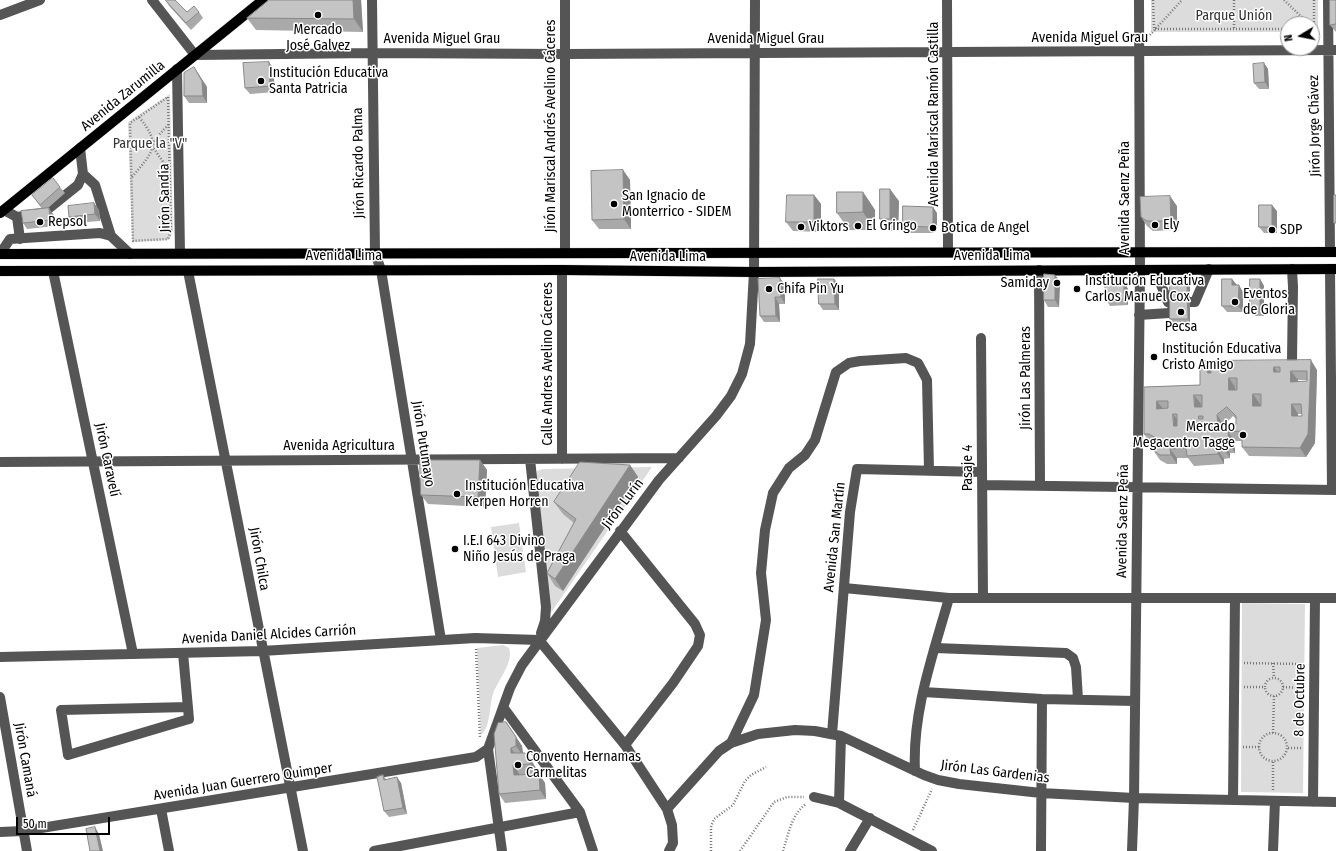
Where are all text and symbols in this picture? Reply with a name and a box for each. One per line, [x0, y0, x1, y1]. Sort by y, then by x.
park label: Parque Unión [1196, 8, 1272, 24]
marker: Mercado José Galvez [313, 10, 323, 20]
north arrow [1280, 16, 1320, 56]
street label: Jirón Mariscal Andrés Avelino Cáceres [543, 19, 559, 233]
place label: Mercado José Galvez [286, 22, 350, 54]
street label: Avenida Mariscal Ramón Castilla [926, 22, 942, 206]
street label: Avenida Miguel Grau [1032, 30, 1148, 46]
street label: Avenida Miguel Grau [384, 31, 500, 47]
street label: Avenida Miguel Grau [708, 31, 824, 47]
text: N [1282, 34, 1296, 42]
street label: Avenida Zarumilla [78, 57, 168, 135]
place label: Institución Educativa Santa Patricia [269, 65, 388, 98]
street label: Jirón Jorge Chávez [1306, 75, 1324, 177]
marker: Institución Educativa Santa Patricia [256, 76, 266, 86]
street label: Jirón Ricardo Palma [350, 107, 368, 219]
park label: Parque la "V" [113, 136, 187, 152]
street label: Avenida Saenz Peña [1117, 141, 1133, 255]
street label: Jirón Sandía [156, 163, 174, 233]
place label: San Ignacio de Monterrico - SIDEM [622, 188, 731, 220]
marker: San Ignacio de Monterrico - SIDEM [609, 199, 619, 209]
place label: Repsol [48, 214, 87, 230]
marker: Repsol [35, 217, 45, 227]
place label: Ely [1163, 217, 1179, 233]
place label: El Gringo [866, 218, 917, 234]
place label: Viktors [809, 219, 849, 235]
place label: Botica de Angel [941, 220, 1030, 236]
marker: Ely [1150, 220, 1160, 230]
marker: El Gringo [853, 221, 863, 231]
marker: Viktors [796, 222, 806, 232]
place label: SDP [1280, 222, 1302, 238]
marker: Botica de Angel [928, 223, 938, 233]
marker: SDP [1267, 225, 1277, 235]
street label: Avenida Lima [306, 248, 382, 264]
street label: Avenida Lima [954, 248, 1030, 264]
street label: Avenida Lima [630, 249, 706, 265]
place label: Institución Educativa Carlos Manuel Cox [1085, 273, 1204, 306]
place label: Samiday [1001, 275, 1049, 291]
marker: Samiday [1052, 278, 1062, 288]
place label: Chifa Pin Yu [777, 281, 844, 297]
street label: Calle Andres Avelino Cáceres [540, 282, 556, 446]
marker: Chifa Pin Yu [764, 284, 774, 294]
marker: Institución Educativa Carlos Manuel Cox [1072, 284, 1082, 294]
place label: Eventos de Gloria [1243, 286, 1295, 318]
marker: Eventos de Gloria [1230, 297, 1240, 307]
marker: Pecsa [1176, 307, 1186, 317]
place label: Pecsa [1165, 319, 1197, 335]
street label: Jirón Las Palmeras [1018, 326, 1034, 430]
place label: Institución Educativa Cristo Amigo [1162, 341, 1281, 374]
marker: Institución Educativa Cristo Amigo [1149, 352, 1159, 362]
street label: Jirón Putumayo [408, 400, 438, 488]
place label: Mercado Megacentro Tagge [1133, 419, 1235, 452]
street label: Jirón Caravelí [91, 422, 123, 498]
marker: Mercado Megacentro Tagge [1238, 430, 1248, 440]
street label: Avenida Agricultura [283, 438, 395, 454]
street label: Pasaje 4 [960, 445, 976, 491]
street label: Avenida Saenz Peña [1114, 464, 1132, 578]
street label: Jirón Lurín [599, 475, 647, 533]
place label: Institución Educativa Kerpen Horren [465, 478, 584, 510]
street label: Avenida San Martín [821, 481, 849, 593]
marker: Institución Educativa Kerpen Horren [452, 489, 462, 499]
street label: Jirón Chilca [245, 526, 273, 592]
place label: I.E.I 643 Divino Niño Jesús de Praga [463, 533, 575, 566]
marker: I.E.I 643 Divino Niño Jesús de Praga [450, 544, 460, 554]
street label: Avenida Daniel Alcides Carrión [181, 622, 357, 648]
street label: 8 de Octubre [1291, 663, 1309, 737]
street label: Jirón Camaná [10, 721, 40, 799]
place label: Convento Hernamas Carmelitas [526, 749, 641, 782]
street label: Jirón Las Gardenias [940, 757, 1050, 787]
street label: Avenida Juan Guerrero Quimper [152, 760, 334, 804]
marker: Convento Hernamas Carmelitas [513, 760, 523, 770]
scale bar [18, 809, 112, 835]
text: 50 m [23, 817, 47, 831]

